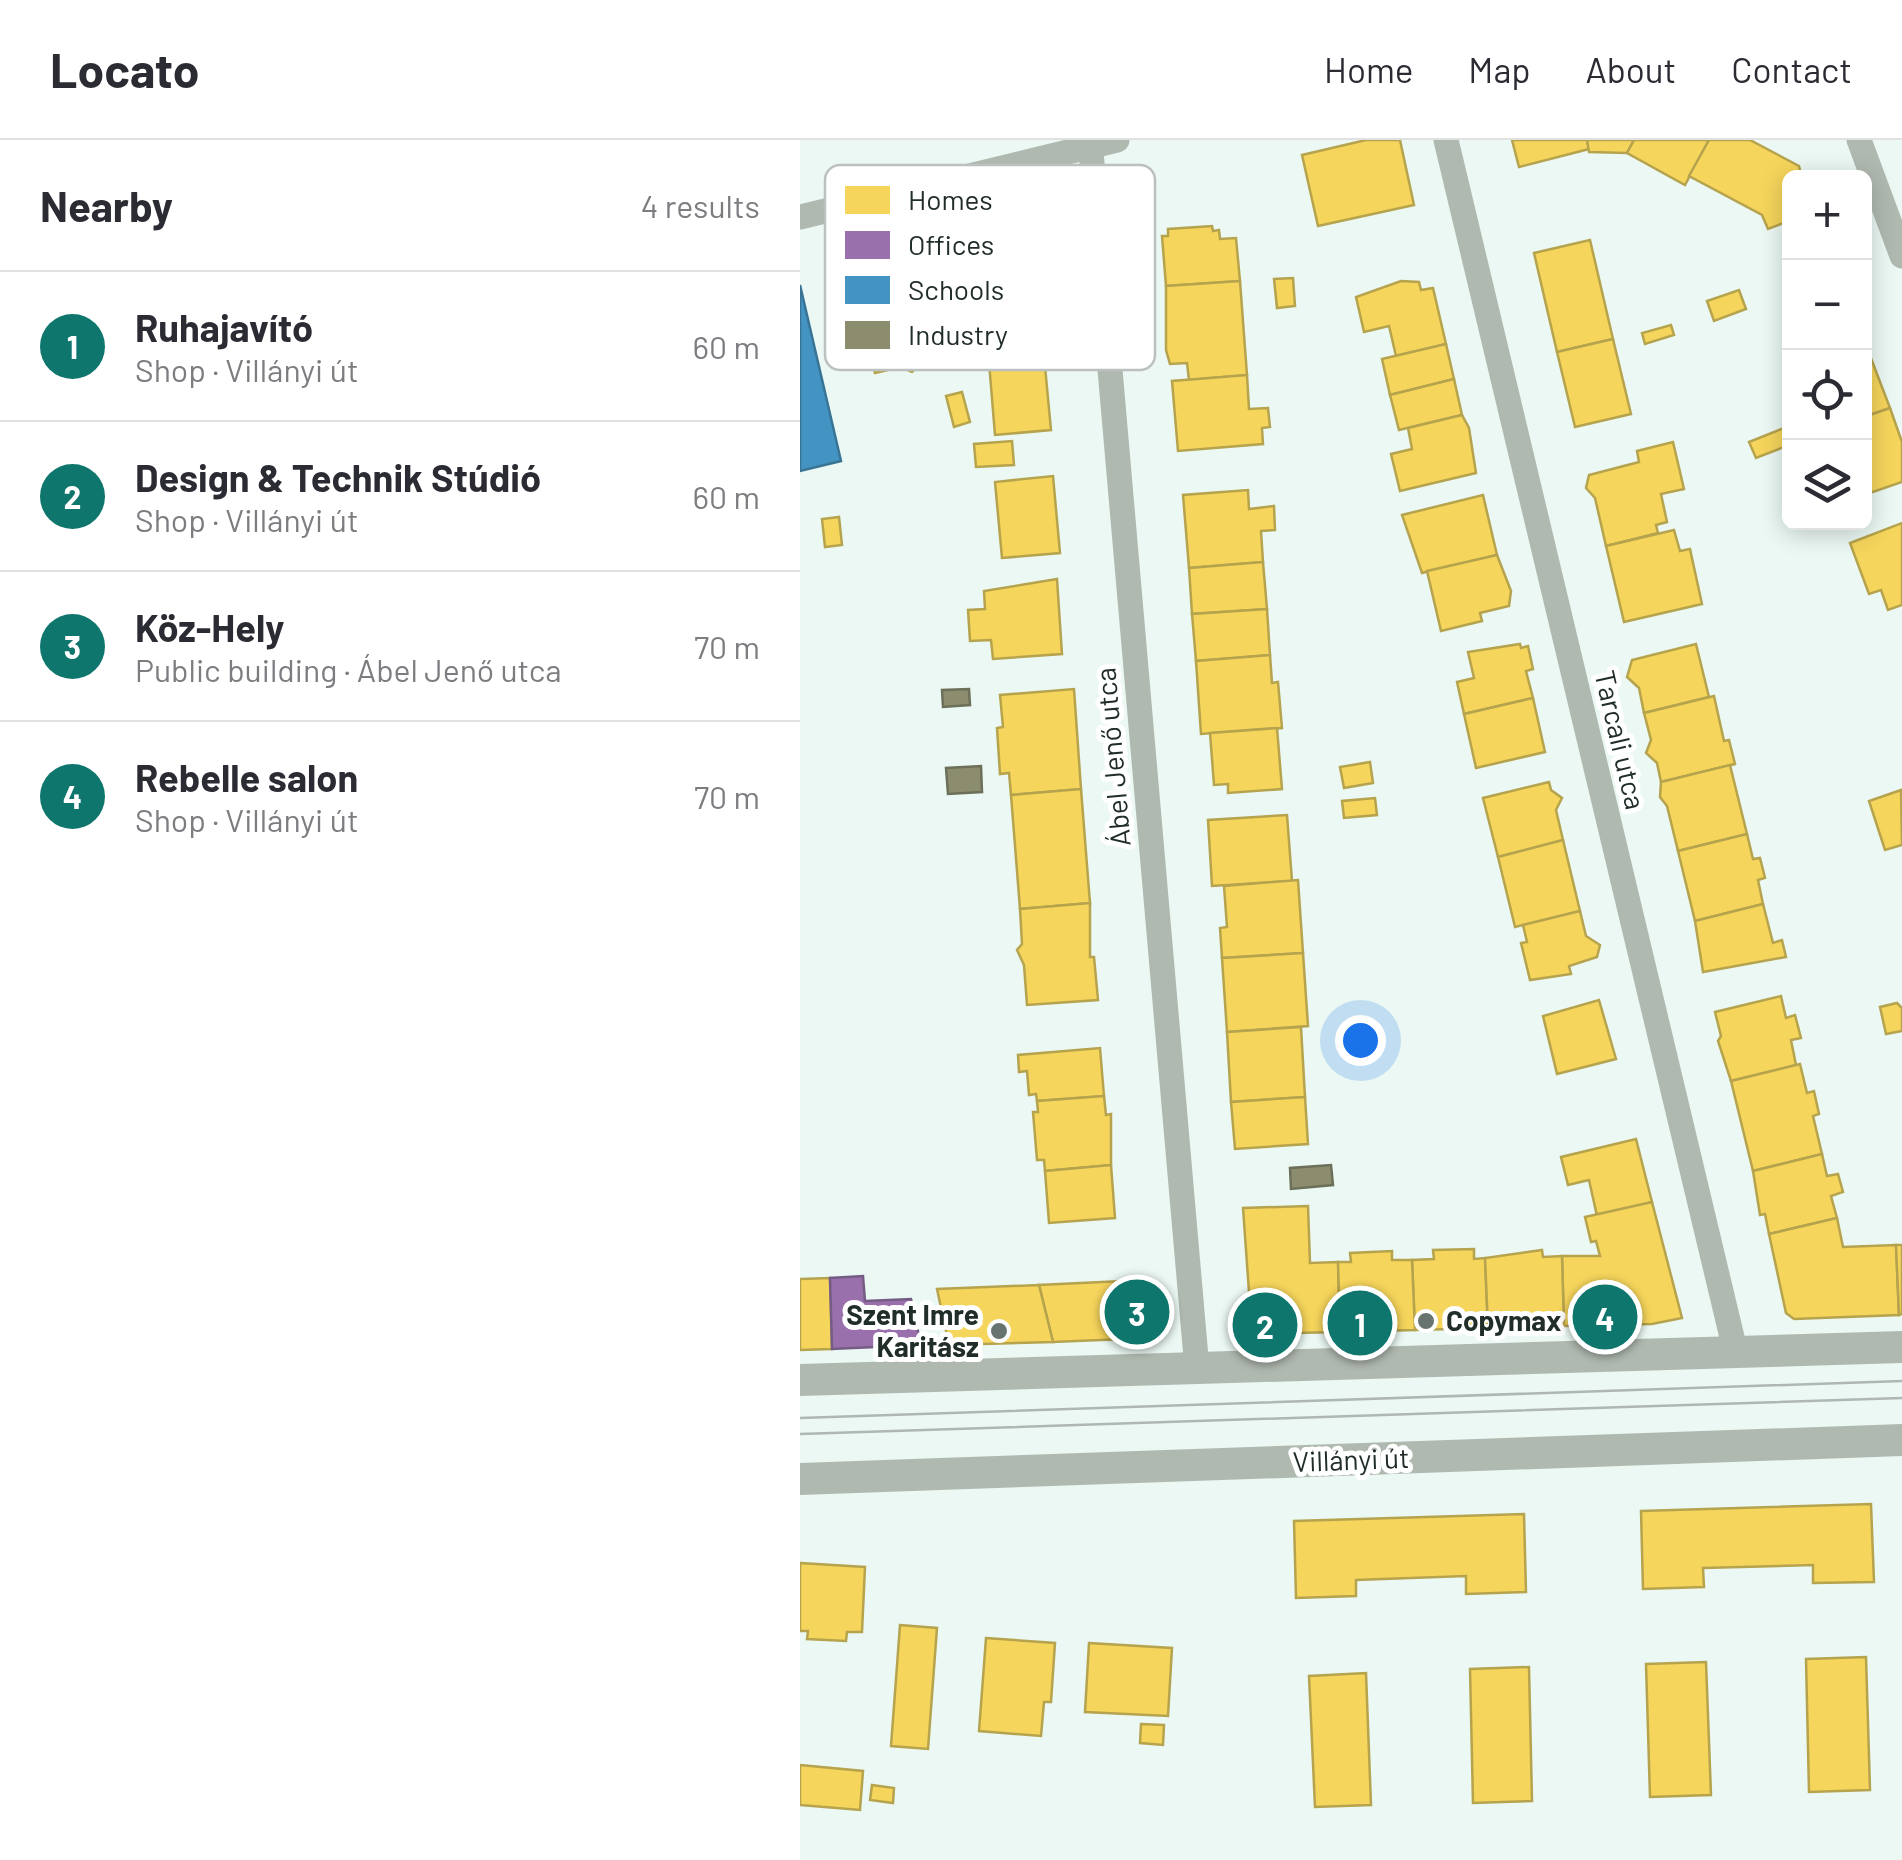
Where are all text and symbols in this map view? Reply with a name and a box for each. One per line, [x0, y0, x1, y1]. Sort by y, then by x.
text: Locato [50, 40, 199, 98]
text: Home [1324, 48, 1413, 90]
text: Map [1468, 48, 1531, 90]
text: About [1586, 48, 1676, 90]
text: Contact [1731, 48, 1852, 90]
legend [825, 165, 1155, 370]
map controls [1782, 170, 1872, 530]
button: + [1782, 170, 1872, 260]
text: Nearby [40, 180, 173, 230]
text: Homes [908, 182, 993, 216]
text: 4 results [641, 186, 760, 224]
text: Offices [908, 227, 994, 261]
button: − [1782, 260, 1872, 350]
text: Schools [908, 272, 1004, 306]
text: Ruhajavító [135, 304, 313, 350]
text: Industry [908, 317, 1008, 351]
text: 1 [67, 327, 78, 365]
text: 60 m [693, 327, 760, 365]
text: Shop · Villányi út [135, 350, 359, 388]
button: locate [1782, 350, 1872, 440]
button: layers [1782, 440, 1872, 530]
text: Design & Technik Stúdió [135, 454, 541, 500]
text: 2 [64, 477, 81, 515]
text: 60 m [693, 477, 760, 515]
text: Shop · Villányi út [135, 500, 359, 538]
text: Köz-Hely [135, 604, 284, 650]
text: 3 [64, 627, 81, 665]
text: 70 m [694, 627, 760, 665]
text: Public building · Ábel Jenő utca [135, 650, 562, 688]
street label: Ábel Jenő utca [1087, 666, 1137, 848]
street label: Tarcali utca [1588, 667, 1653, 813]
text: Rebelle salon [135, 754, 358, 800]
text: 4 [63, 777, 82, 815]
text: 70 m [694, 777, 760, 815]
text: Shop · Villányi út [135, 800, 359, 838]
your location [1335, 1015, 1386, 1066]
pin: 3 [1104, 1274, 1170, 1350]
pin: 4 [1572, 1280, 1638, 1354]
pin: 1 [1328, 1286, 1392, 1360]
pin: 2 [1232, 1288, 1298, 1362]
place label: Szent Imre Karitász [846, 1297, 979, 1363]
place label: Copymax [1446, 1303, 1561, 1337]
marker: Copymax [1415, 1310, 1437, 1332]
marker: Szent Imre Karitász [988, 1320, 1010, 1342]
street label: Villányi út [1292, 1440, 1410, 1478]

